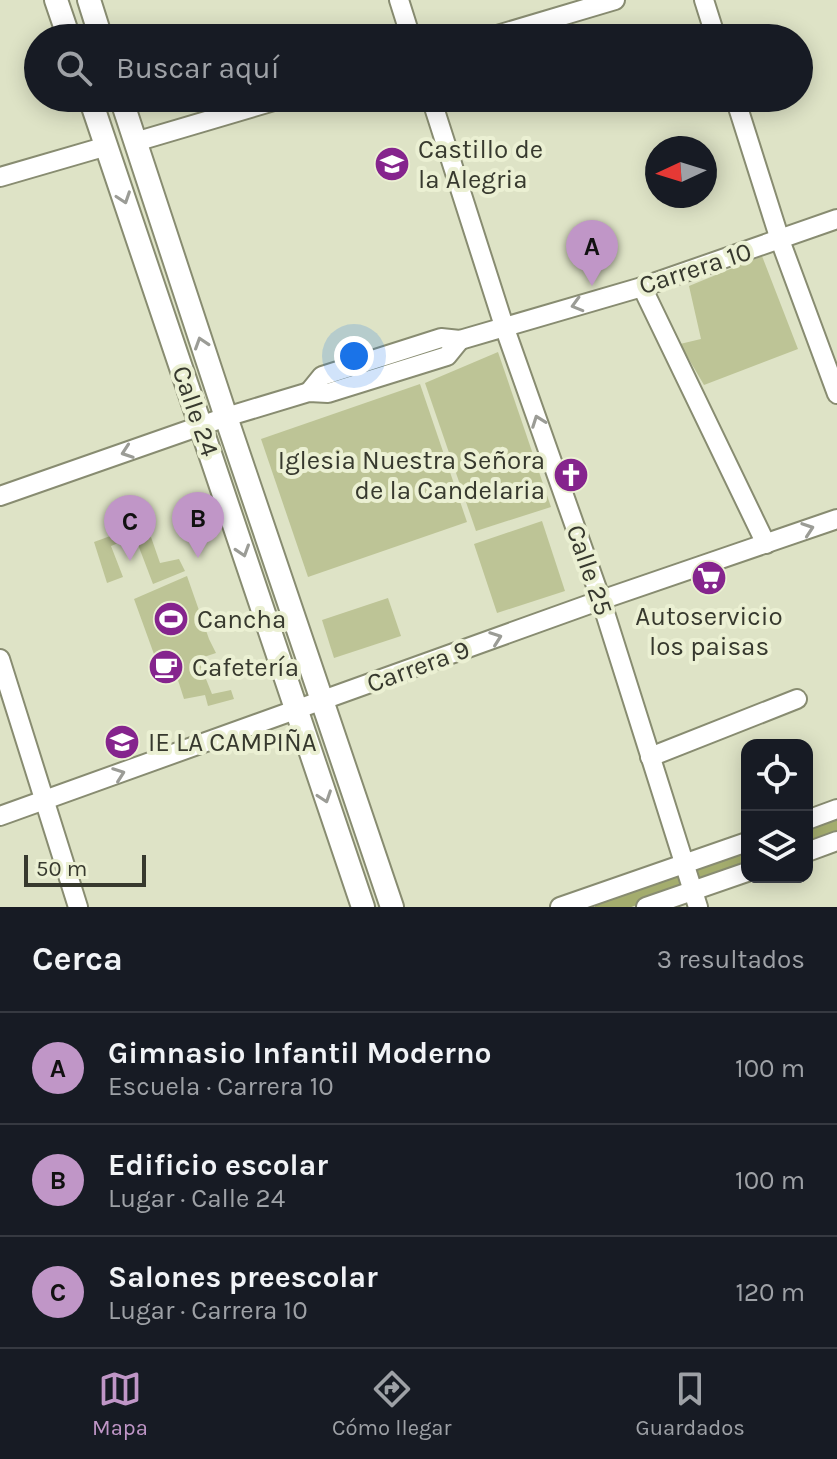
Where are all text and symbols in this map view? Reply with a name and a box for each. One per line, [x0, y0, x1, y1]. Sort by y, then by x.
search box [24, 24, 813, 112]
icon: search [52, 46, 96, 90]
text: Buscar aquí [116, 50, 280, 86]
place label: Castillo de la Alegria [418, 134, 543, 195]
north arrow [645, 136, 717, 208]
school or university icon: Castillo de la Alegria [373, 145, 411, 183]
one-way arrow [115, 191, 131, 205]
pin: A [566, 220, 618, 286]
street label: Carrera 10 [635, 236, 755, 301]
one-way arrow [570, 296, 584, 312]
your location [334, 336, 374, 376]
one-way arrow [195, 337, 211, 351]
street label: Calle 24 [166, 362, 225, 461]
one-way arrow [531, 415, 547, 429]
one-way arrow [121, 442, 135, 458]
place label: Iglesia Nuestra Señora de la Candelaria [278, 445, 545, 506]
church icon: Iglesia Nuestra Señora de la Candelaria [552, 456, 590, 494]
pin: B [172, 492, 224, 558]
pin: C [104, 495, 156, 561]
street label: Calle 25 [560, 521, 619, 620]
one-way arrow [800, 523, 814, 539]
one-way arrow [233, 543, 249, 557]
supermarket icon: Autoservicio los paisas [690, 559, 728, 597]
sports icon: Cancha [152, 600, 190, 638]
place label: Autoservicio los paisas [635, 601, 783, 662]
place label: Cancha [197, 604, 286, 635]
one-way arrow [488, 632, 502, 648]
street label: Carrera 9 [362, 634, 474, 699]
cafe icon: Cafetería [147, 648, 185, 686]
place label: Cafetería [192, 652, 299, 683]
school or university icon: IE LA CAMPIÑA [103, 723, 141, 761]
place label: IE LA CAMPIÑA [148, 727, 317, 758]
map controls [741, 739, 813, 883]
button: locate [741, 739, 813, 811]
one-way arrow [111, 767, 125, 784]
one-way arrow [316, 790, 332, 804]
button: layers [741, 811, 813, 883]
scale bar [24, 851, 146, 887]
text: 50 m [36, 856, 87, 882]
text: Cerca [32, 939, 123, 979]
text: 3 resultados [657, 944, 805, 975]
text: Gimnasio Infantil Moderno [108, 1035, 492, 1071]
text: A [50, 1053, 66, 1084]
text: 100 m [735, 1053, 805, 1084]
text: Escuela · Carrera 10 [108, 1071, 334, 1102]
text: Edificio escolar [108, 1147, 328, 1183]
text: B [50, 1165, 66, 1196]
text: 100 m [735, 1165, 805, 1196]
text: Lugar · Calle 24 [108, 1183, 285, 1214]
text: Salones preescolar [108, 1259, 378, 1295]
text: C [50, 1277, 66, 1308]
text: 120 m [735, 1277, 805, 1308]
text: Lugar · Carrera 10 [108, 1295, 308, 1326]
tab: Mapa [92, 1367, 148, 1441]
tab: Cómo llegar [332, 1367, 451, 1441]
tab: Guardados [636, 1367, 745, 1441]

